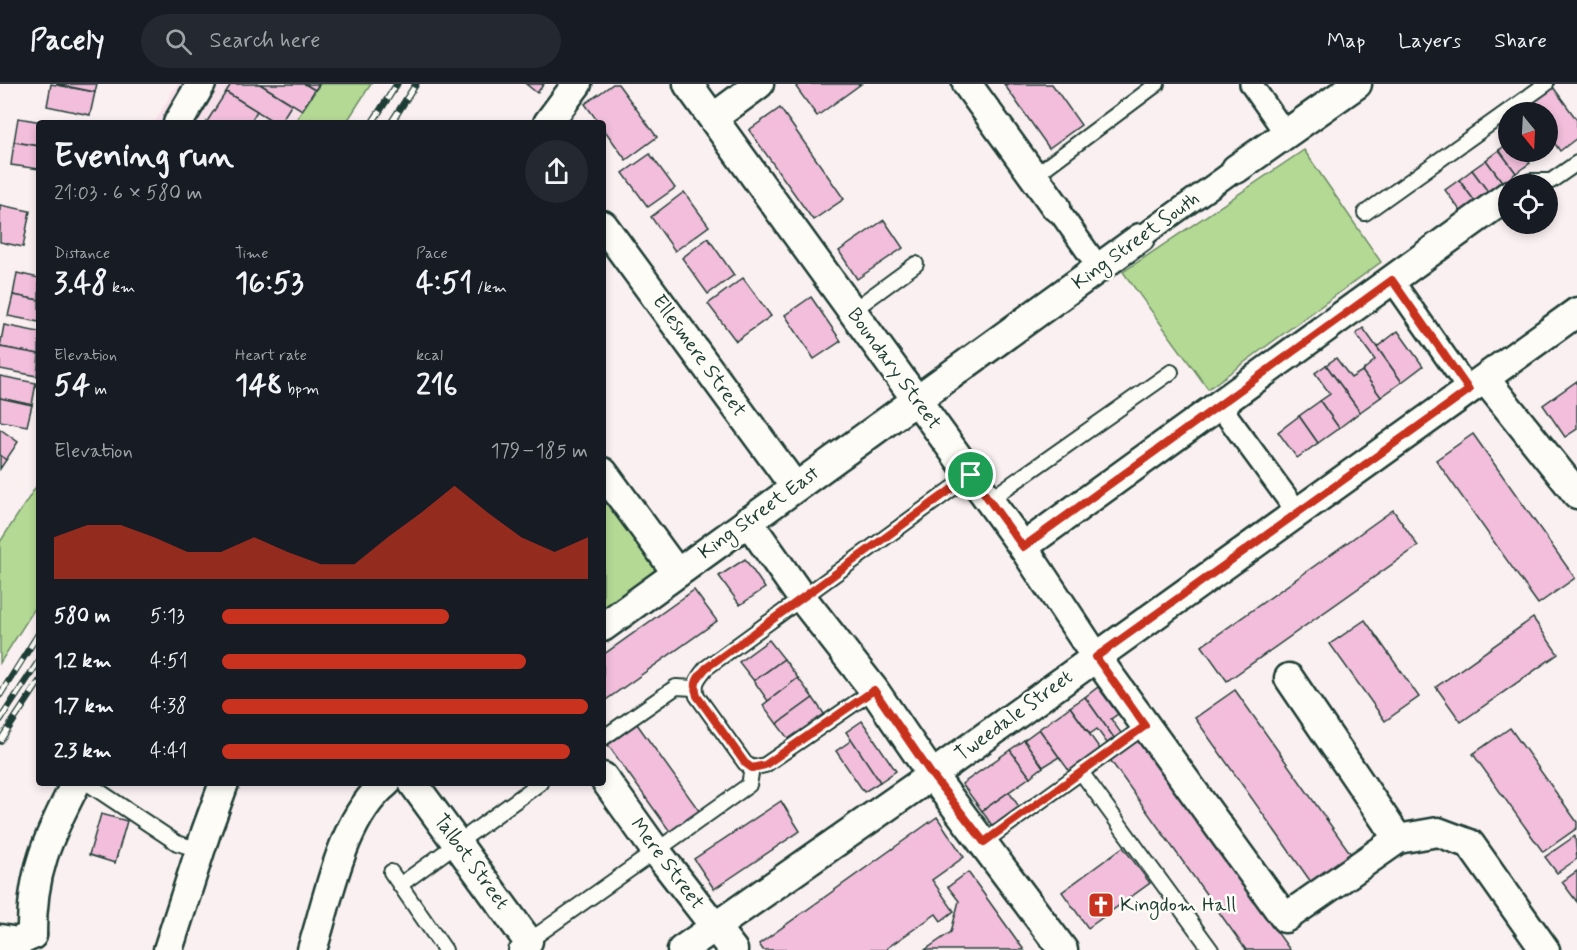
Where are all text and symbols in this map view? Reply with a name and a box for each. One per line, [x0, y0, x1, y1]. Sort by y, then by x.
search box [141, 14, 561, 68]
text: Pacely [30, 23, 105, 60]
icon: search [162, 25, 195, 58]
text: Search here [210, 27, 320, 55]
text: Map [1327, 27, 1365, 55]
text: Layers [1398, 27, 1461, 55]
text: Share [1494, 27, 1547, 55]
north arrow [1498, 102, 1558, 162]
map controls [1498, 102, 1558, 234]
text: Evening run [54, 135, 234, 179]
button: share [525, 140, 588, 203]
button: locate [1498, 174, 1558, 234]
text: 21:03 · 6 × 580 m [54, 180, 202, 207]
street label: King Street South [1067, 186, 1206, 297]
text: Distance [54, 243, 110, 264]
text: Time [235, 243, 269, 264]
text: Pace [416, 243, 448, 264]
text: 3.48 [54, 264, 108, 303]
text: 16:53 [235, 264, 304, 303]
text: 4:51 [416, 264, 472, 303]
text: km [108, 277, 135, 298]
text: /km [472, 277, 507, 298]
street label: Ellesmere Street [645, 289, 753, 423]
street label: Boundary Street [841, 303, 947, 435]
text: Elevation [54, 345, 117, 366]
text: Heart rate [235, 345, 307, 366]
text: kcal [416, 345, 443, 366]
text: 54 [54, 366, 90, 405]
text: 148 [235, 366, 283, 405]
text: 216 [416, 366, 458, 405]
text: m [90, 379, 107, 400]
text: bpm [283, 379, 319, 400]
text: Elevation [54, 438, 133, 465]
text: 179–185 m [491, 438, 588, 465]
pin [945, 449, 996, 500]
icon: arrive [954, 458, 987, 491]
street label: King Street East [693, 460, 826, 567]
text: 580 m [54, 603, 110, 630]
text: 5:13 [150, 603, 185, 630]
text: 1.2 km [54, 648, 111, 675]
text: 4:51 [150, 648, 188, 675]
street label: Tweedale Street [949, 664, 1079, 768]
text: 1.7 km [54, 693, 114, 720]
text: 4:38 [150, 693, 187, 720]
text: 2.3 km [54, 738, 112, 765]
text: 4:41 [150, 738, 187, 765]
street label: Talbot Street [427, 809, 515, 915]
street label: Mere Street [624, 813, 710, 915]
church icon: Kingdom Hall [1086, 890, 1116, 920]
place label: Kingdom Hall [1120, 892, 1236, 920]

